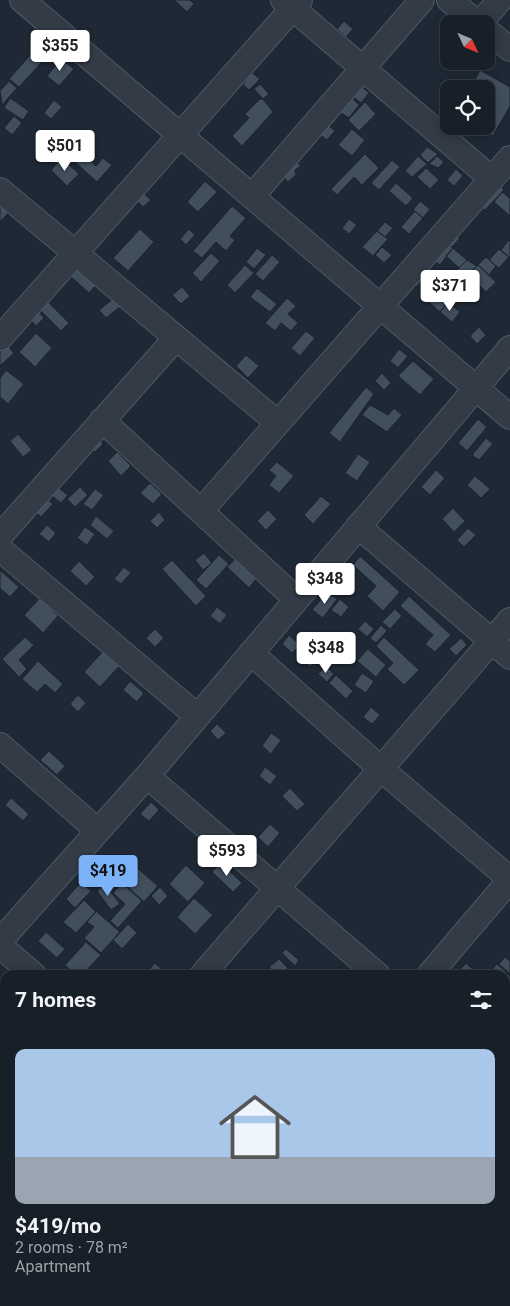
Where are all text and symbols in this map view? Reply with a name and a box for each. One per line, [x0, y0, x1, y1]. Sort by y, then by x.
north arrow [440, 15, 495, 70]
map controls [440, 15, 495, 135]
pin: $355 [30, 30, 90, 72]
text: $355 [42, 36, 78, 55]
button: locate [440, 80, 495, 135]
pin: $501 [35, 130, 95, 172]
text: $501 [47, 136, 83, 155]
pin: $371 [420, 270, 480, 312]
text: $371 [432, 276, 468, 295]
pin: $348 [295, 562, 355, 605]
text: $348 [307, 569, 343, 588]
pin: $348 [296, 632, 356, 674]
text: $348 [308, 638, 344, 657]
pin: $593 [197, 834, 257, 877]
text: $593 [209, 841, 245, 860]
pin: $419 [78, 854, 138, 897]
text: $419 [90, 861, 126, 880]
icon: filters [467, 986, 495, 1014]
text: 7 homes [15, 988, 96, 1012]
icon: home [210, 1082, 300, 1172]
text: $419/mo [15, 1214, 101, 1238]
text: 2 rooms · 78 m² [15, 1238, 128, 1257]
text: Apartment [15, 1257, 91, 1276]

